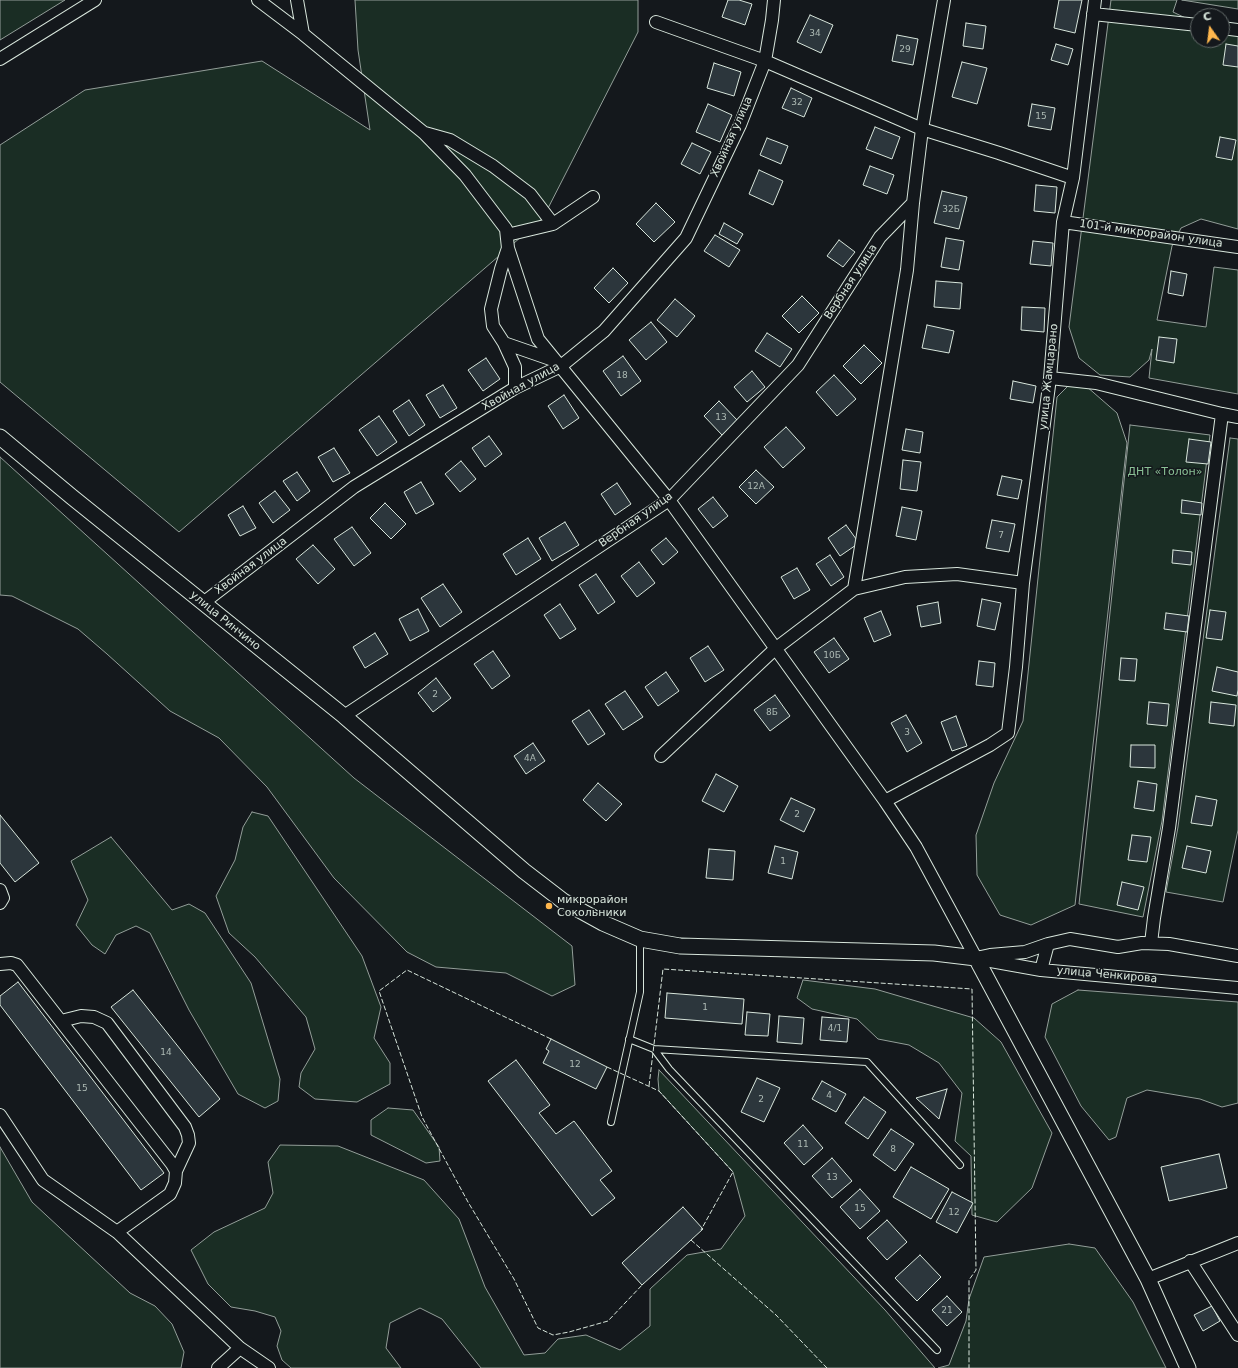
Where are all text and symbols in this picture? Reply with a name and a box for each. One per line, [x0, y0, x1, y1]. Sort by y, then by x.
north arrow [1190, 8, 1230, 48]
text: С [1202, 10, 1213, 24]
house number: 34 [809, 29, 821, 39]
house number: 29 [899, 45, 911, 55]
street label: Хвойная улица [708, 95, 756, 179]
house number: 32 [791, 98, 803, 108]
house number: 15 [1035, 112, 1047, 122]
house number: 32Б [942, 205, 960, 215]
street label: 101-й микрорайон улица [1078, 217, 1224, 251]
street label: Вербная улица [822, 242, 880, 322]
street label: улица Жамцарано [1037, 323, 1061, 431]
street label: Хвойная улица [480, 360, 562, 414]
house number: 18 [616, 371, 628, 381]
house number: 13 [715, 413, 727, 423]
park label: ДНТ «Толон» [1128, 465, 1202, 479]
house number: 12А [747, 482, 765, 492]
street label: Вербная улица [597, 490, 675, 550]
house number: 7 [998, 531, 1004, 541]
street label: Хвойная улица [212, 535, 290, 597]
street label: улица Ринчино [187, 589, 263, 653]
house number: 10Б [823, 651, 841, 661]
house number: 2 [432, 690, 438, 700]
house number: 8Б [766, 708, 778, 718]
house number: 3 [904, 728, 910, 738]
house number: 4А [524, 754, 536, 764]
house number: 2 [794, 810, 800, 820]
house number: 1 [780, 857, 786, 867]
place label: микрорайон Сокольники [557, 893, 628, 919]
marker: микрорайон Сокольники [544, 901, 554, 911]
street label: улица Ченкирова [1056, 964, 1158, 986]
house number: 1 [702, 1003, 708, 1013]
house number: 4/1 [828, 1024, 842, 1034]
house number: 14 [160, 1048, 172, 1058]
house number: 12 [569, 1060, 581, 1070]
house number: 15 [76, 1084, 88, 1094]
house number: 4 [826, 1091, 832, 1101]
house number: 2 [758, 1095, 764, 1105]
house number: 11 [797, 1140, 809, 1150]
house number: 8 [890, 1145, 896, 1155]
house number: 13 [826, 1173, 838, 1183]
house number: 15 [854, 1204, 866, 1214]
house number: 12 [948, 1208, 960, 1218]
house number: 21 [941, 1306, 953, 1316]

